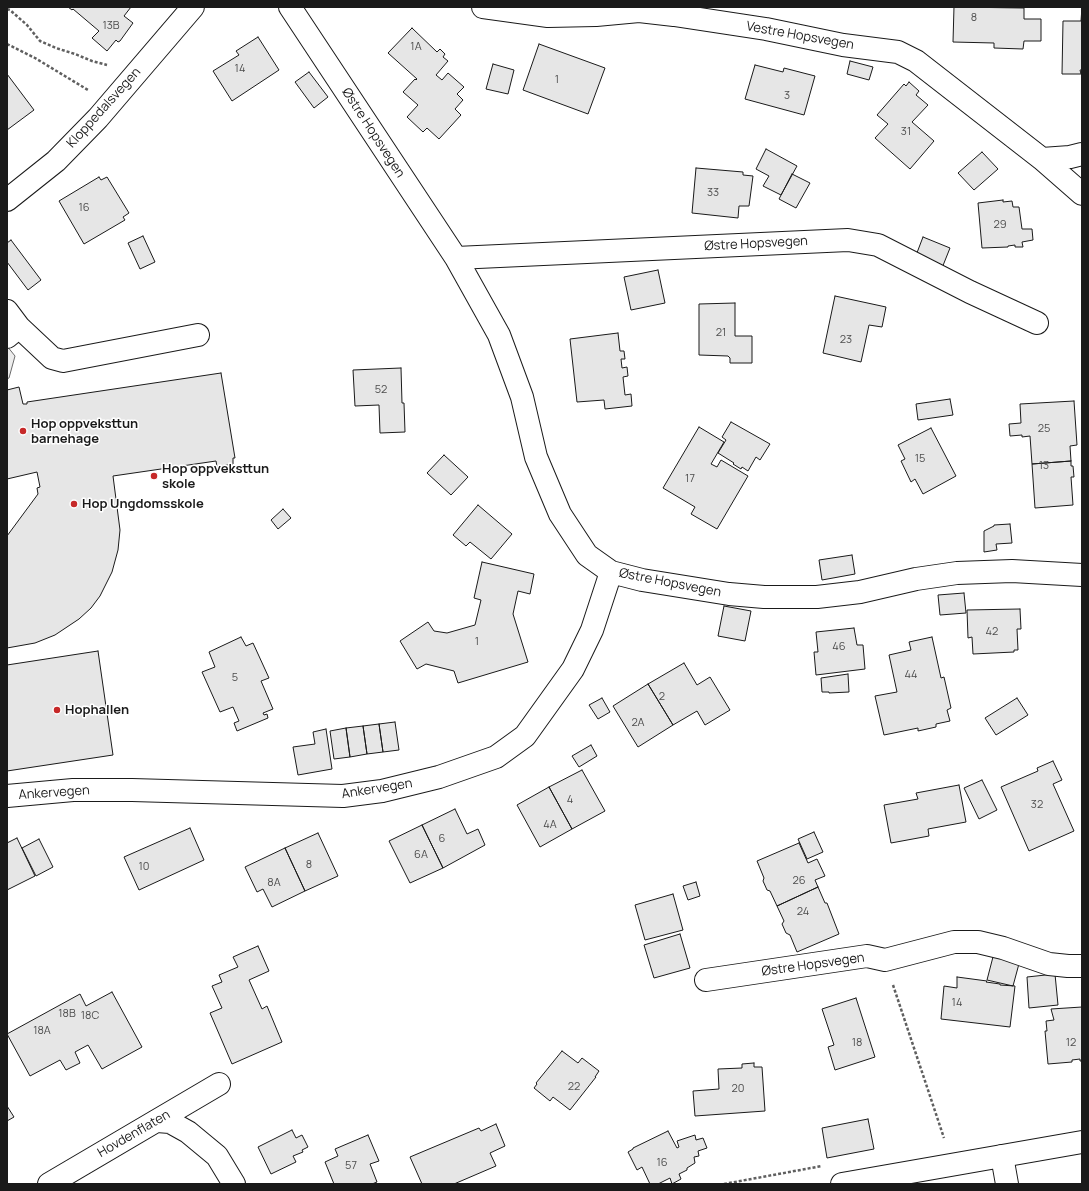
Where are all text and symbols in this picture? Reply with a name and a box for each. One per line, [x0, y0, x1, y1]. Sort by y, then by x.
house number: 8 [971, 11, 977, 25]
house number: 13B [102, 19, 120, 33]
street label: Vestre Hopsvegen [745, 19, 855, 53]
house number: 1A [410, 40, 422, 54]
house number: 14 [235, 62, 245, 76]
street label: Kloppedalsvegen [64, 65, 144, 151]
house number: 1 [555, 73, 559, 87]
street label: Østre Hopsvegen [338, 85, 408, 181]
house number: 3 [784, 89, 790, 103]
house number: 31 [901, 125, 911, 139]
house number: 33 [707, 186, 719, 200]
house number: 16 [78, 201, 90, 215]
house number: 29 [993, 218, 1007, 232]
street label: Østre Hopsvegen [704, 233, 808, 255]
house number: 21 [716, 326, 726, 340]
house number: 23 [840, 333, 852, 347]
house number: 52 [375, 383, 387, 397]
place label: Hop oppveksttun barnehage [31, 416, 138, 447]
house number: 25 [1038, 422, 1050, 436]
marker: Hop oppveksttun barnehage [18, 426, 28, 436]
house number: 15 [915, 452, 925, 466]
house number: 13 [1039, 459, 1049, 473]
place label: Hop oppveksttun skole [162, 461, 269, 492]
marker: Hop oppveksttun skole [149, 471, 159, 481]
house number: 17 [685, 472, 695, 486]
place label: Hop Ungdomsskole [82, 496, 204, 512]
marker: Hop Ungdomsskole [69, 499, 79, 509]
street label: Østre Hopsvegen [618, 565, 722, 601]
house number: 42 [986, 625, 998, 639]
house number: 1 [475, 635, 479, 649]
house number: 46 [832, 640, 846, 654]
house number: 44 [904, 668, 918, 682]
house number: 5 [232, 671, 238, 685]
house number: 2 [659, 690, 665, 704]
place label: Hophallen [65, 702, 129, 718]
marker: Hophallen [52, 705, 62, 715]
house number: 2A [631, 716, 645, 730]
street label: Ankervegen [341, 776, 413, 802]
street label: Ankervegen [18, 783, 90, 803]
house number: 4 [567, 793, 573, 807]
house number: 32 [1031, 798, 1043, 812]
house number: 4A [543, 818, 557, 832]
house number: 6 [439, 832, 445, 846]
house number: 6A [414, 848, 428, 862]
house number: 8 [306, 858, 312, 872]
house number: 10 [139, 860, 149, 874]
house number: 26 [792, 874, 806, 888]
house number: 8A [267, 876, 281, 890]
house number: 24 [797, 905, 809, 919]
street label: Østre Hopsvegen [761, 950, 865, 980]
house number: 14 [952, 996, 962, 1010]
house number: 18B [58, 1007, 76, 1021]
house number: 18C [81, 1009, 99, 1023]
house number: 18A [33, 1024, 51, 1038]
house number: 18 [852, 1036, 862, 1050]
house number: 12 [1066, 1036, 1076, 1050]
house number: 22 [568, 1080, 580, 1094]
house number: 20 [732, 1082, 744, 1096]
street label: Hovdenflaten [95, 1107, 173, 1161]
house number: 16 [656, 1156, 668, 1170]
house number: 57 [345, 1159, 357, 1173]

